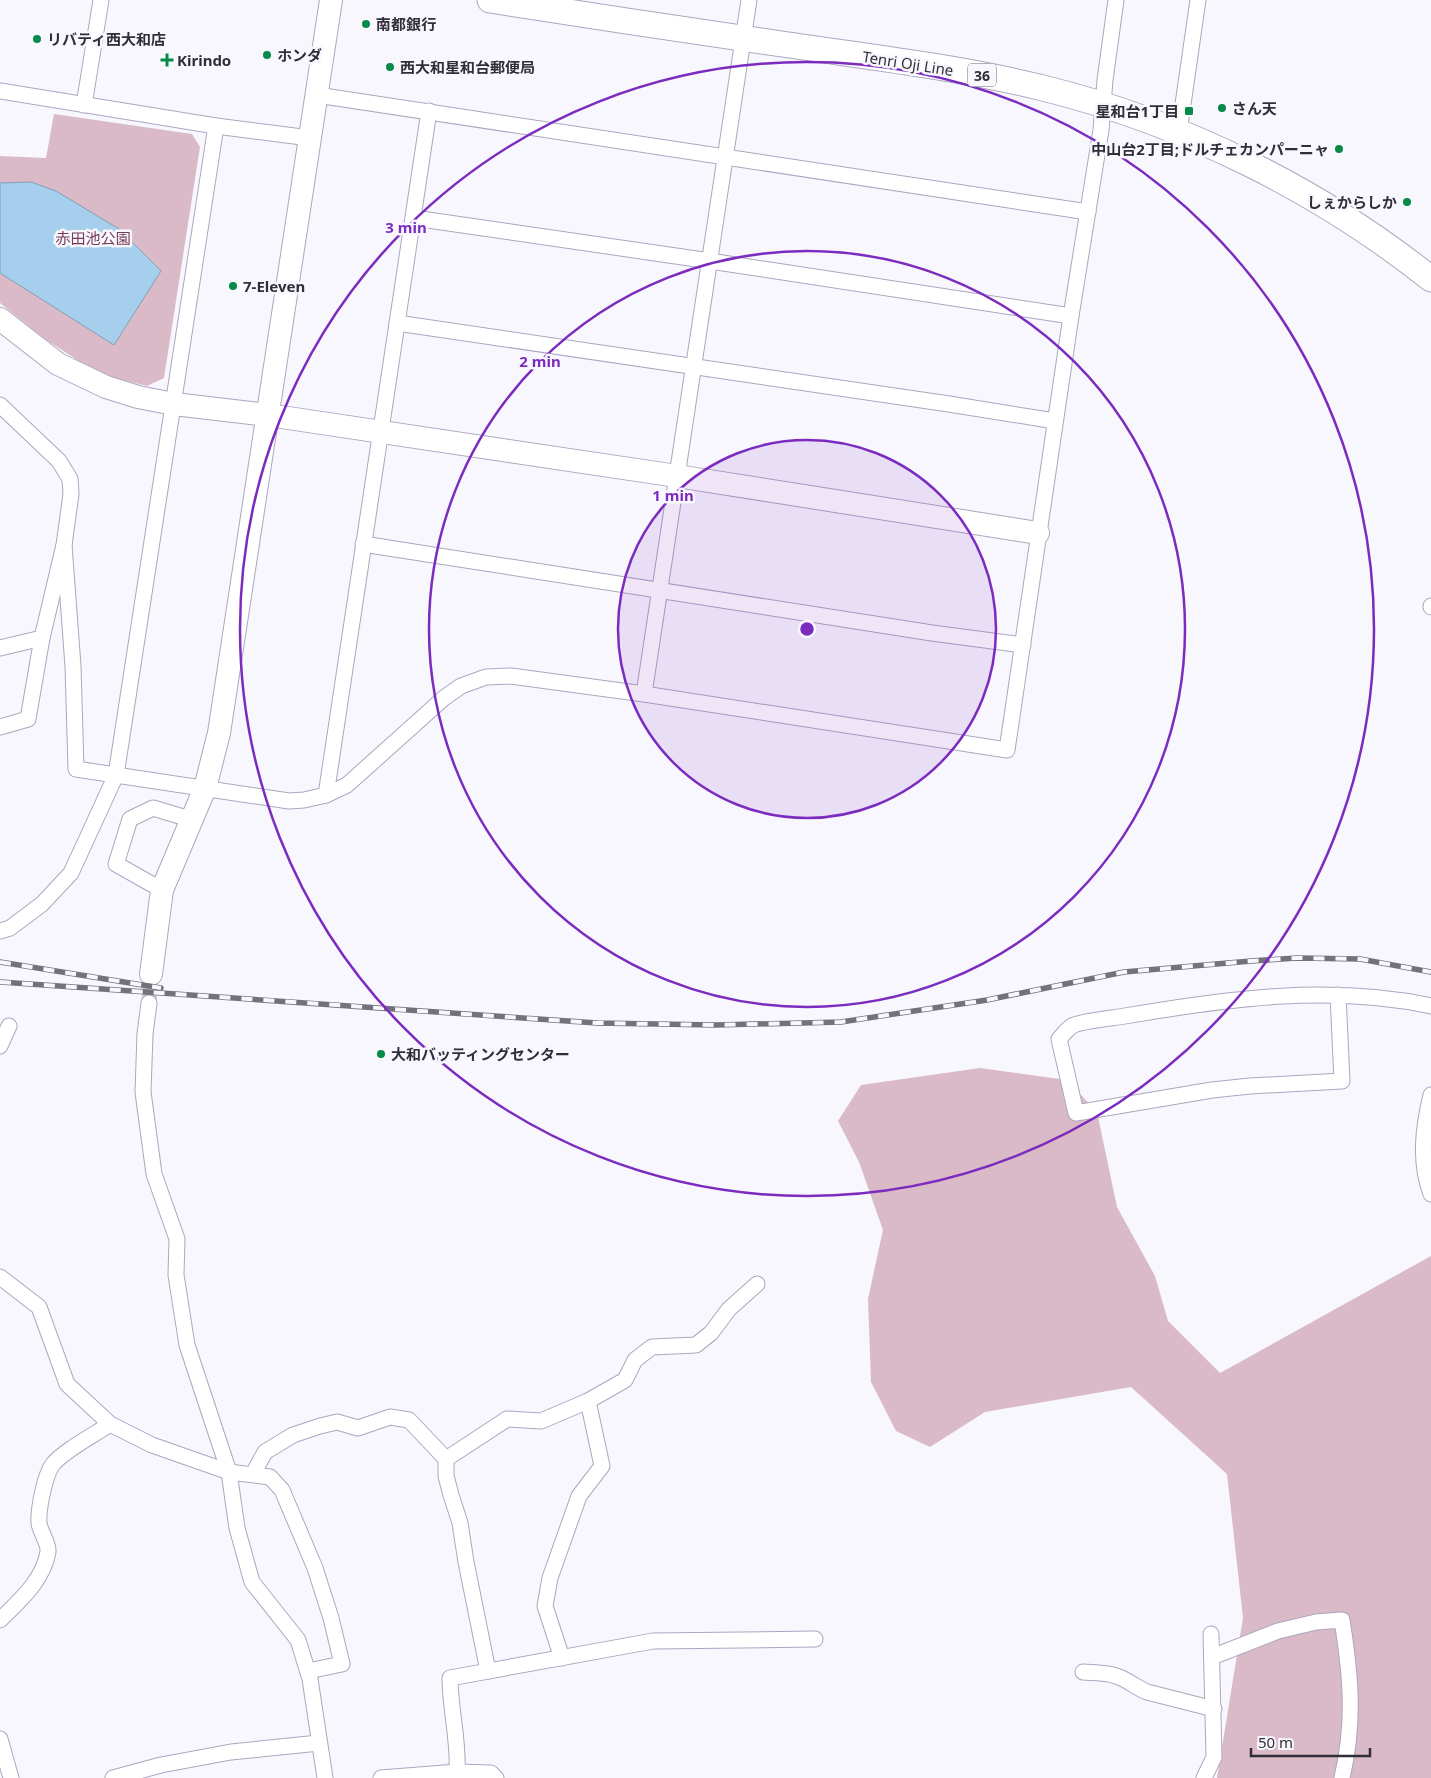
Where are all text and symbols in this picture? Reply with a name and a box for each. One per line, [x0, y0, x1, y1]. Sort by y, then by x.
place label: 南都銀行 [376, 14, 436, 34]
marker: 南都銀行 [360, 18, 372, 30]
place label: リバティ西大和店 [47, 29, 166, 49]
marker: リバティ西大和店 [31, 33, 43, 45]
place label: ホンダ [277, 45, 322, 65]
street label: Tenri Oji Line [861, 46, 955, 80]
marker: ホンダ [261, 49, 273, 61]
place label: Kirindo [177, 50, 231, 70]
marker: Kirindo [161, 54, 173, 66]
place label: 西大和星和台郵便局 [400, 57, 535, 77]
marker: 西大和星和台郵便局 [384, 61, 396, 73]
road number: 36 [968, 64, 996, 86]
place label: さん天 [1232, 98, 1277, 118]
place label: 星和台1丁目 [1095, 101, 1179, 121]
marker: さん天 [1216, 102, 1228, 114]
marker: 星和台1丁目 [1183, 105, 1195, 117]
place label: 中山台2丁目;ドルチェカンパーニャ [1091, 139, 1329, 159]
marker: 中山台2丁目;ドルチェカンパーニャ [1333, 143, 1345, 155]
place label: しぇからしか [1307, 192, 1397, 212]
marker: しぇからしか [1401, 196, 1413, 208]
text: 3 min [385, 217, 427, 237]
park label: 赤田池公園 [55, 228, 131, 248]
place label: 7-Eleven [243, 276, 305, 296]
marker: 7-Eleven [227, 280, 239, 292]
text: 2 min [519, 351, 561, 371]
text: 1 min [652, 485, 694, 505]
centre of rings [798, 620, 816, 638]
place label: 大和バッティングセンター [391, 1044, 570, 1064]
marker: 大和バッティングセンター [375, 1048, 387, 1060]
scale bar [1251, 1726, 1370, 1758]
text: 50 m [1258, 1732, 1293, 1752]

